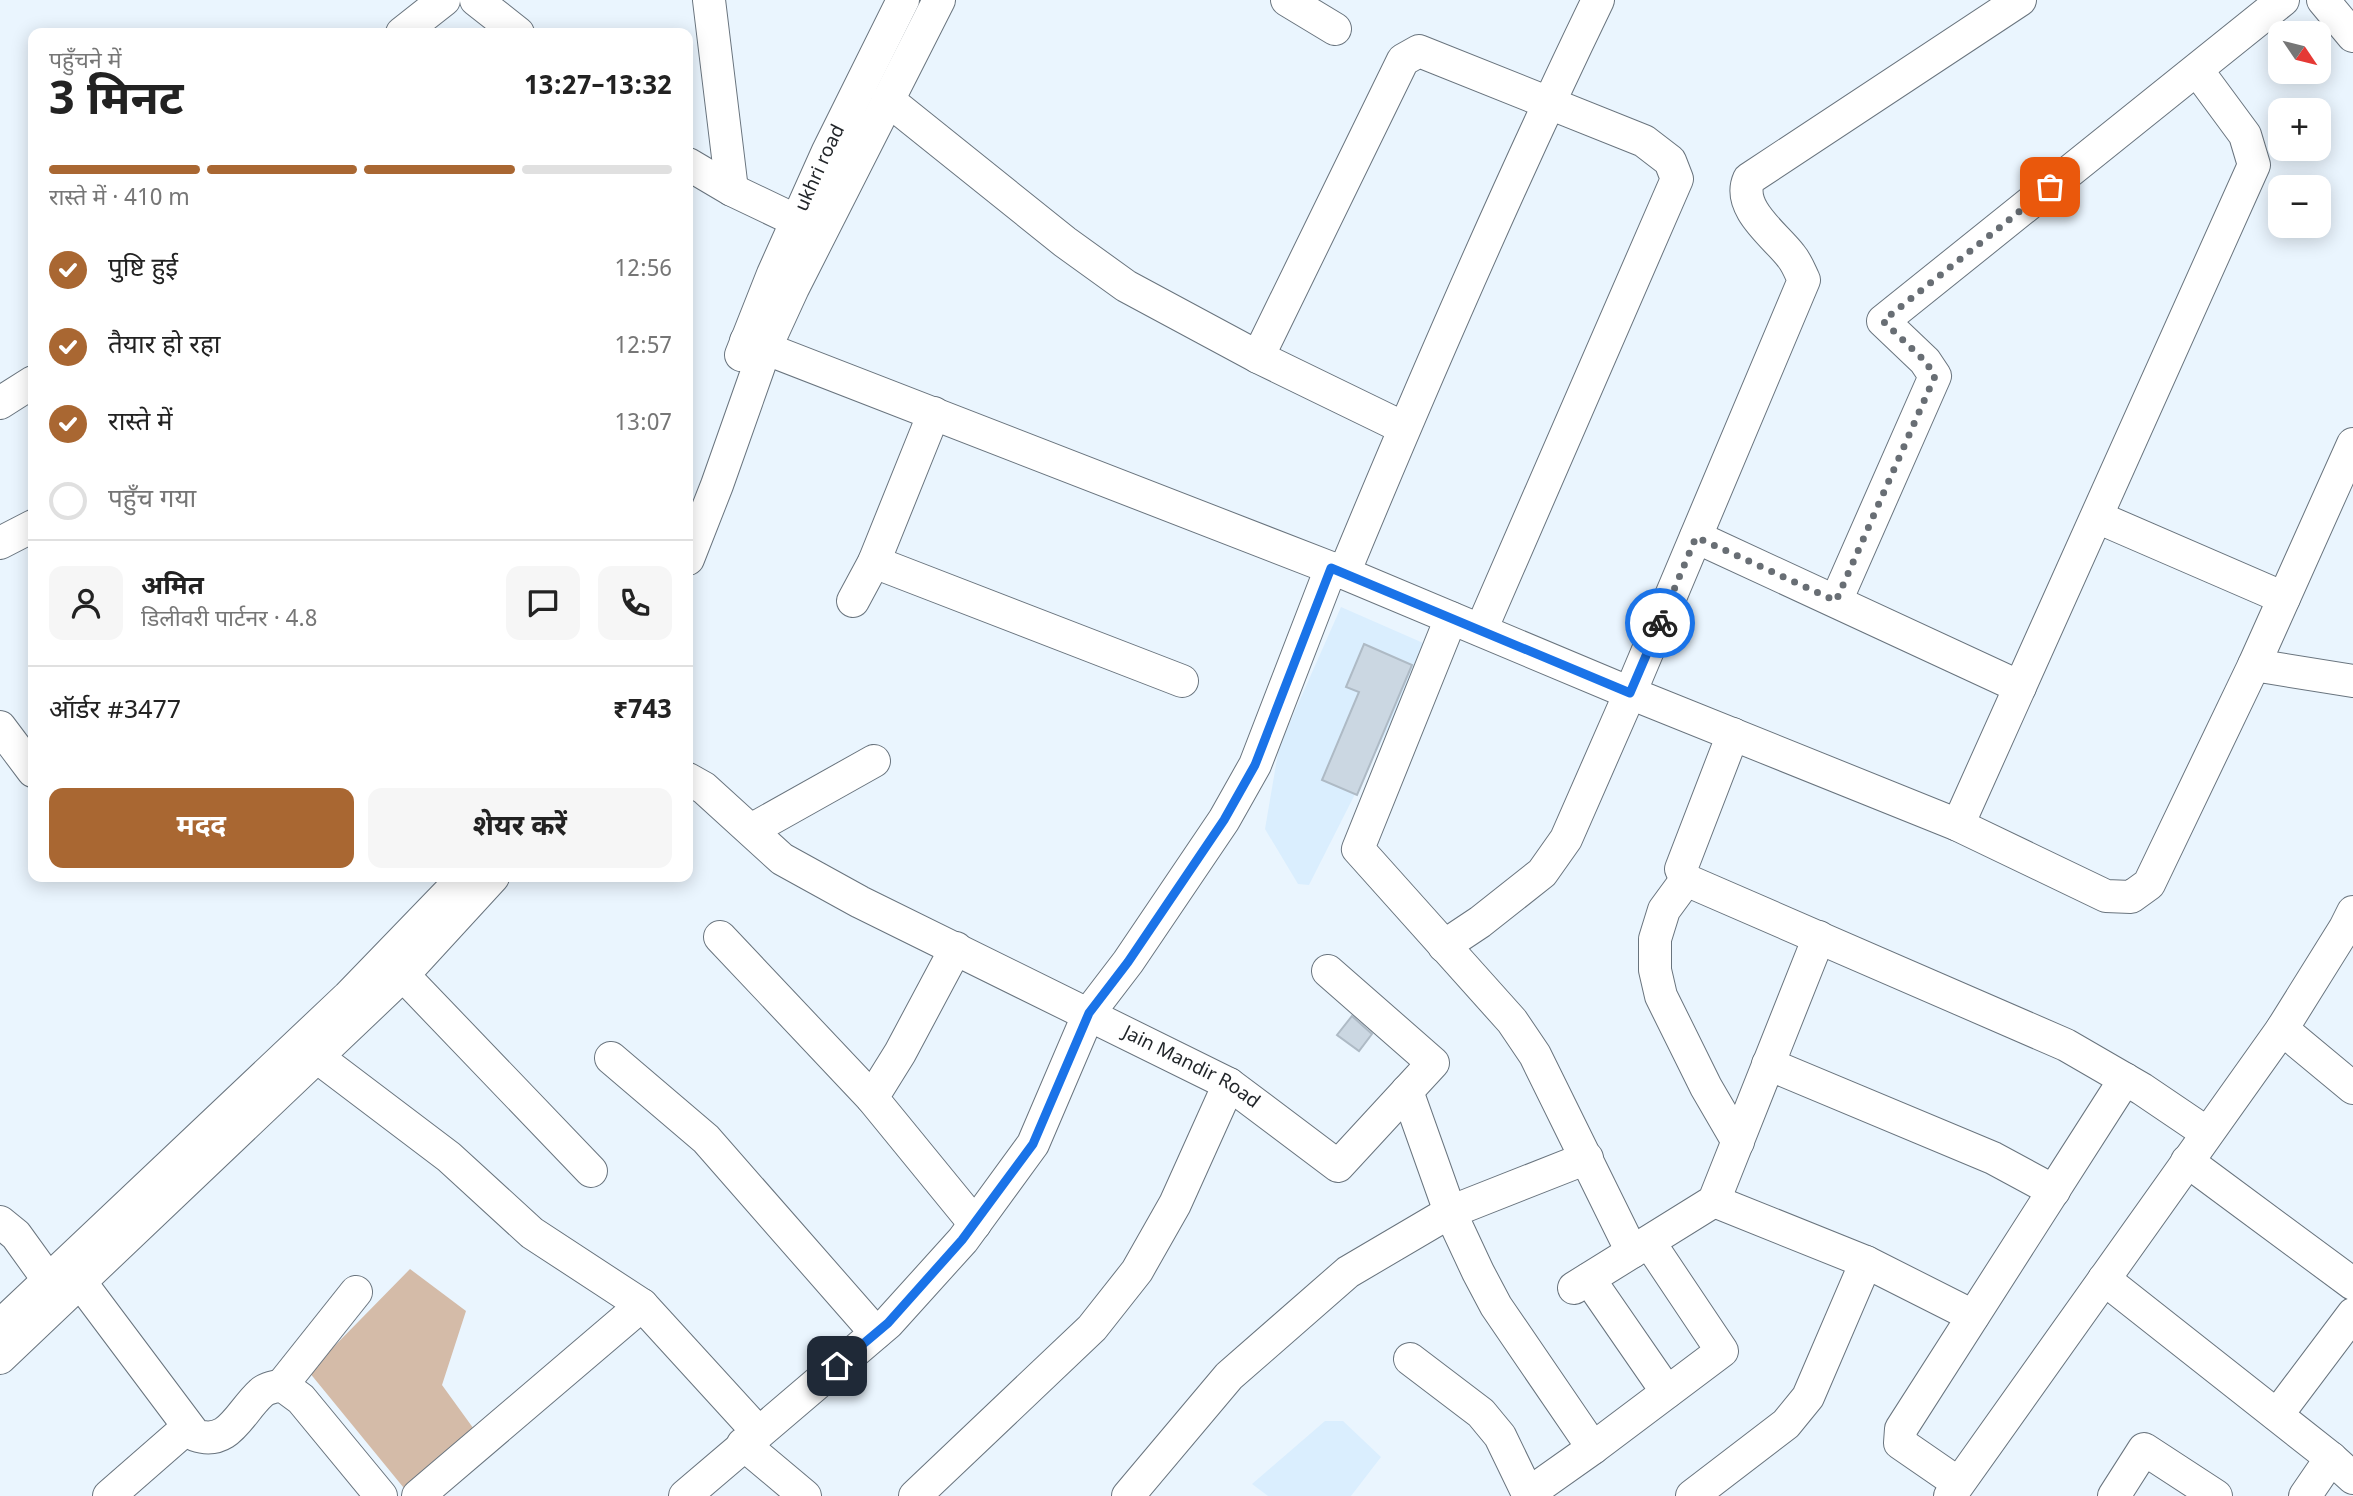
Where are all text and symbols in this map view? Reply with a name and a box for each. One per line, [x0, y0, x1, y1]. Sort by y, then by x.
north arrow [2268, 21, 2331, 84]
map controls [2268, 21, 2331, 238]
text: पहुँचने में [49, 47, 121, 77]
text: 13:27–13:32 [524, 71, 672, 105]
text: 3 मिनट [49, 73, 184, 133]
button: + [2268, 98, 2331, 161]
street label: ukhri road [790, 121, 851, 216]
pin [2020, 157, 2080, 217]
icon: bag [2031, 168, 2069, 206]
button: − [2268, 175, 2331, 238]
text: रास्ते में · 410 m [49, 184, 190, 214]
icon: check [49, 251, 87, 289]
text: पुष्टि हुई [108, 253, 178, 287]
text: 12:56 [615, 255, 672, 285]
icon: check [49, 328, 87, 366]
text: तैयार हो रहा [108, 330, 221, 364]
text: 12:57 [615, 332, 672, 362]
icon: check [49, 405, 87, 443]
text: रास्ते में [108, 407, 173, 441]
text: 13:07 [615, 409, 672, 439]
text: पहुँच गया [108, 484, 196, 518]
button: person [49, 566, 123, 640]
button: chat [506, 566, 580, 640]
button: phone [598, 566, 672, 640]
text: अमित [141, 571, 204, 605]
courier [1625, 588, 1695, 658]
icon: bike [1641, 604, 1679, 642]
text: डिलीवरी पार्टनर · 4.8 [141, 605, 317, 635]
text: ऑर्डर #3477 [49, 695, 181, 729]
text: ₹743 [613, 695, 672, 729]
button: मदद [49, 788, 354, 868]
button: शेयर करें [368, 788, 672, 868]
street label: Jain Mandir Road [1116, 1020, 1264, 1115]
pin [807, 1336, 867, 1396]
icon: home [818, 1347, 856, 1385]

